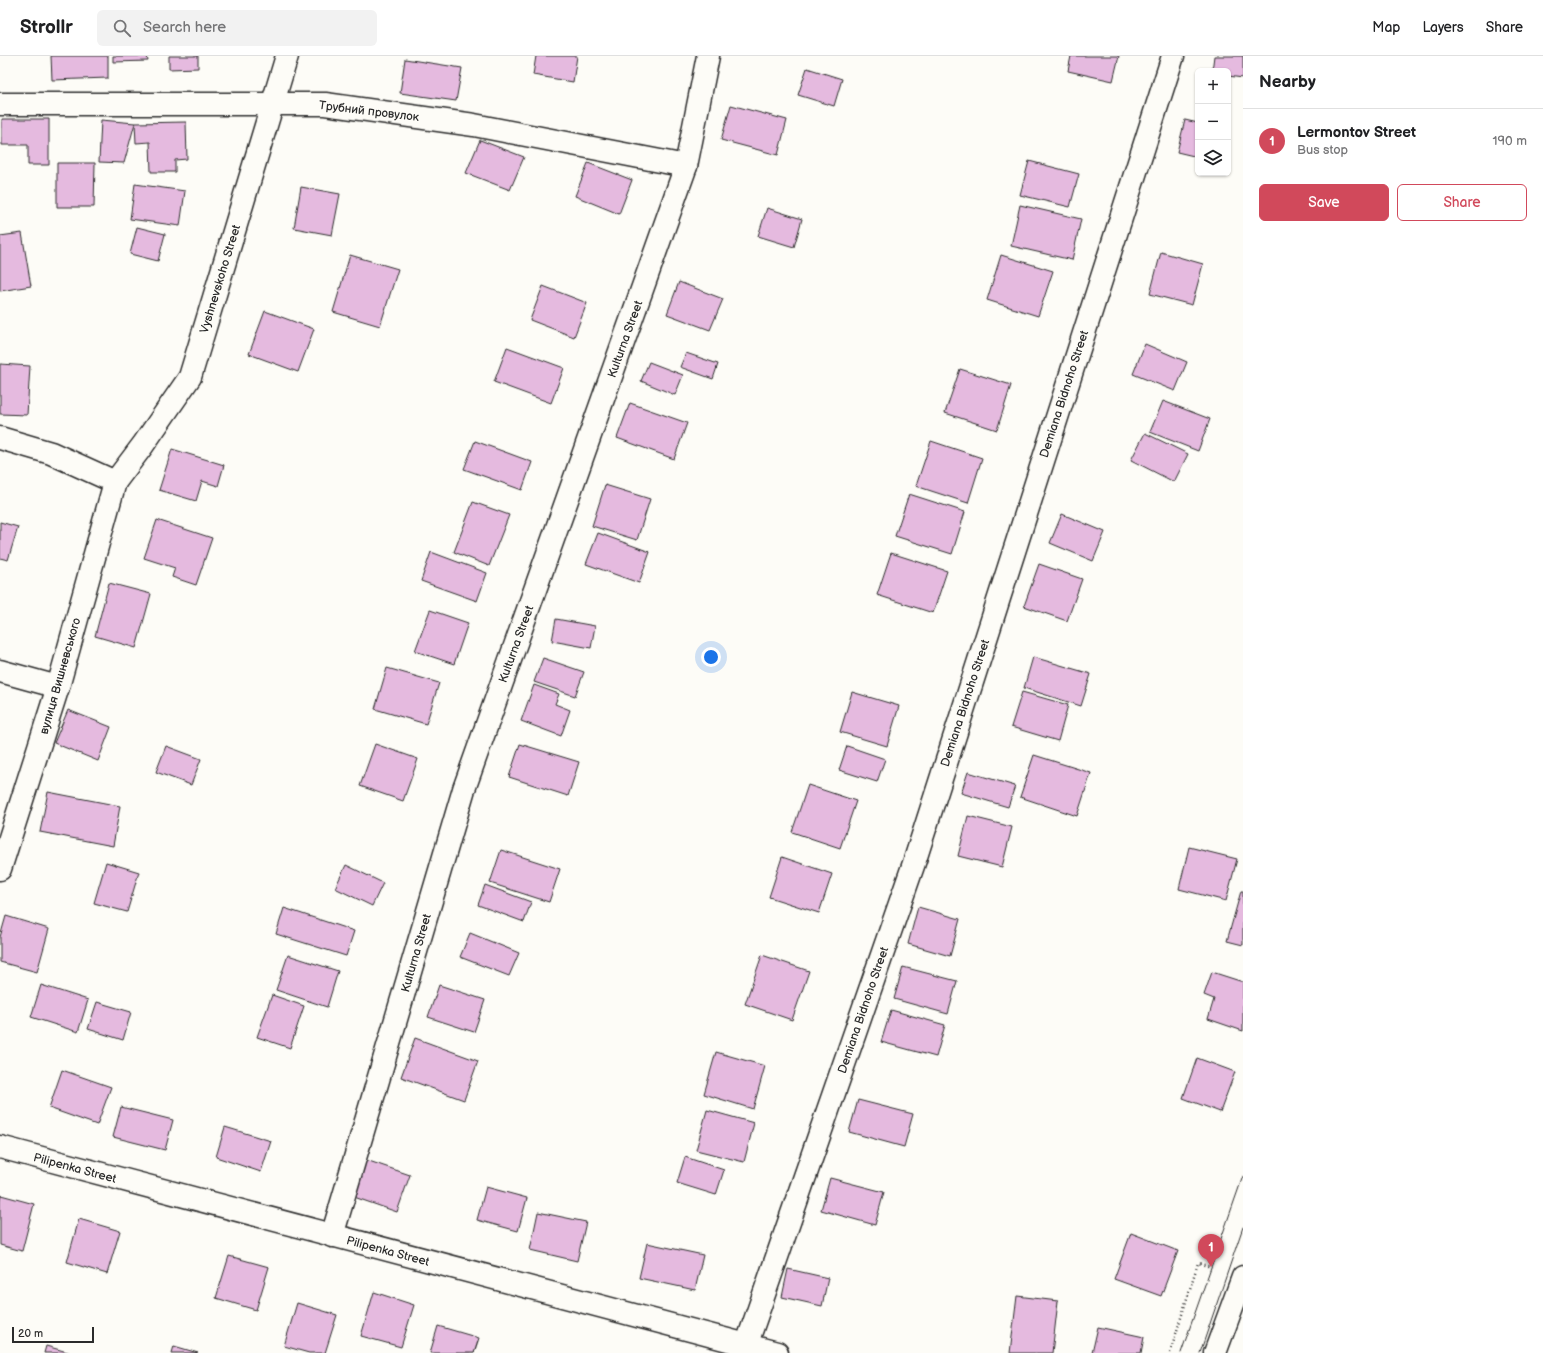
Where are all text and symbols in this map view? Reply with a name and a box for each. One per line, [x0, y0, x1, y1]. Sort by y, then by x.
search box [97, 10, 377, 46]
text: Strollr [20, 16, 73, 39]
icon: search [111, 17, 133, 39]
text: Search here [143, 18, 226, 37]
text: Map [1372, 19, 1400, 36]
text: Layers [1422, 19, 1464, 36]
text: Share [1486, 19, 1523, 36]
map controls [1195, 68, 1231, 176]
button: + [1195, 68, 1231, 104]
text: Nearby [1259, 72, 1316, 92]
street label: Трубний провулок [318, 98, 420, 125]
button: − [1195, 104, 1231, 140]
text: Lermontov Street [1297, 123, 1416, 142]
text: 1 [1269, 133, 1275, 149]
text: 190 m [1493, 133, 1527, 149]
button: layers [1195, 140, 1231, 176]
text: Bus stop [1297, 142, 1348, 158]
button: Save [1259, 184, 1389, 221]
button: Share [1397, 184, 1527, 221]
street label: Vyshnevskoho Street [197, 223, 244, 335]
street label: Kulturna Street [605, 298, 646, 380]
street label: Demiana Bidnoho Street [1037, 328, 1092, 460]
street label: Kulturna Street [496, 603, 537, 685]
street label: вулиця Вишневського [37, 616, 84, 736]
street label: Demiana Bidnoho Street [938, 637, 993, 769]
your location [701, 647, 721, 667]
street label: Kulturna Street [398, 912, 435, 994]
street label: Demiana Bidnoho Street [835, 945, 892, 1075]
street label: Pilipenka Street [32, 1150, 118, 1187]
street label: Pilipenka Street [345, 1233, 431, 1270]
pin: 1 [1198, 1234, 1224, 1267]
scale bar [12, 1325, 94, 1344]
text: 20 m [18, 1327, 43, 1340]

